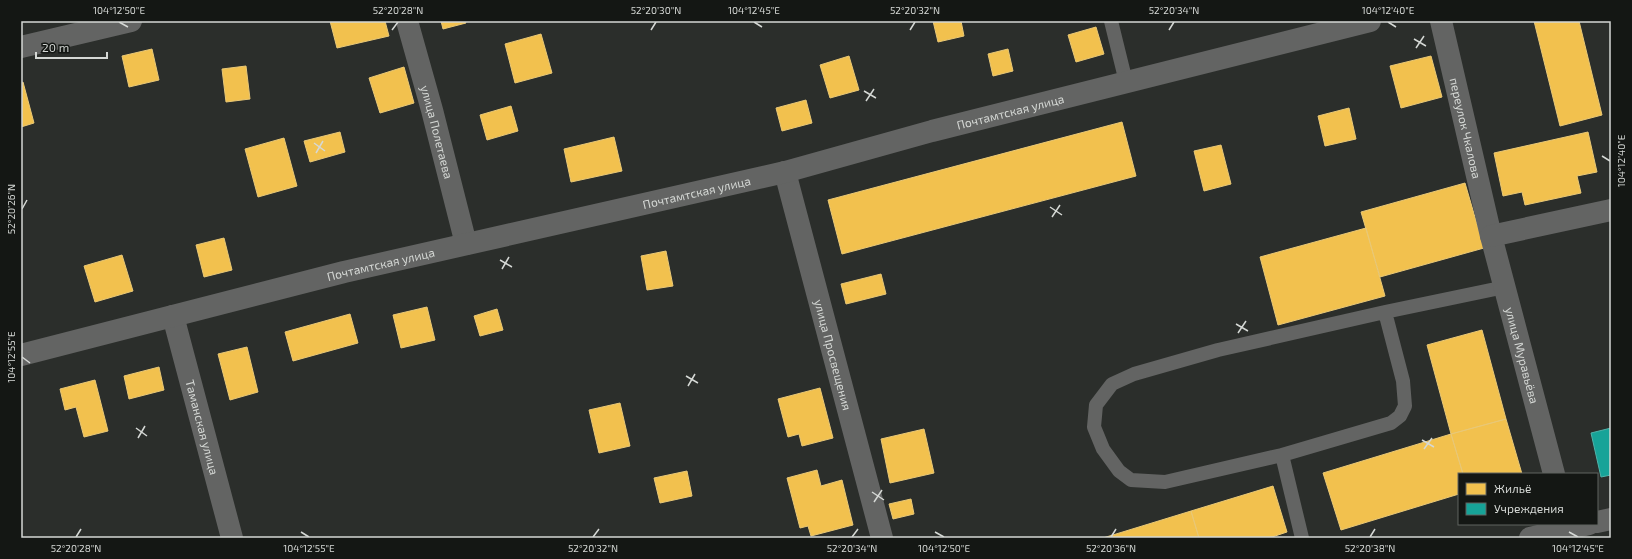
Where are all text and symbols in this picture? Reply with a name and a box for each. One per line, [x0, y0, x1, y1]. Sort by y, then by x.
text: 104°12'50"E [93, 4, 145, 16]
text: 52°20'28"N [373, 4, 423, 16]
text: 52°20'30"N [631, 4, 681, 16]
text: 104°12'45"E [728, 4, 780, 16]
text: 52°20'32"N [890, 4, 940, 16]
text: 52°20'34"N [1149, 4, 1199, 16]
text: 104°12'40"E [1362, 4, 1415, 16]
scale bar [36, 34, 107, 60]
text: 20 m [42, 40, 69, 54]
street label: переулок Чкалова [1447, 76, 1484, 180]
street label: улица Полетаева [417, 83, 456, 180]
street label: Почтамтская улица [955, 91, 1065, 132]
text: 104°12'40"E [1615, 134, 1627, 187]
street label: Почтамтская улица [641, 173, 752, 211]
text: 52°20'26"N [5, 184, 17, 234]
street label: Почтамтская улица [325, 245, 436, 283]
street label: улица Просвещения [811, 298, 855, 412]
street label: улица Муравьёва [1502, 305, 1542, 405]
text: 104°12'55"E [5, 331, 17, 383]
street label: Таманская улица [183, 378, 222, 476]
legend [1458, 473, 1598, 525]
text: Жильё [1494, 481, 1531, 495]
text: Учреждения [1494, 501, 1564, 515]
text: 52°20'28"N [51, 542, 101, 554]
text: 104°12'55"E [283, 542, 335, 554]
text: 52°20'32"N [568, 542, 618, 554]
text: 52°20'34"N [827, 542, 877, 554]
text: 104°12'50"E [918, 542, 970, 554]
text: 52°20'36"N [1086, 542, 1136, 554]
text: 52°20'38"N [1345, 542, 1395, 554]
text: 104°12'45"E [1552, 542, 1604, 554]

